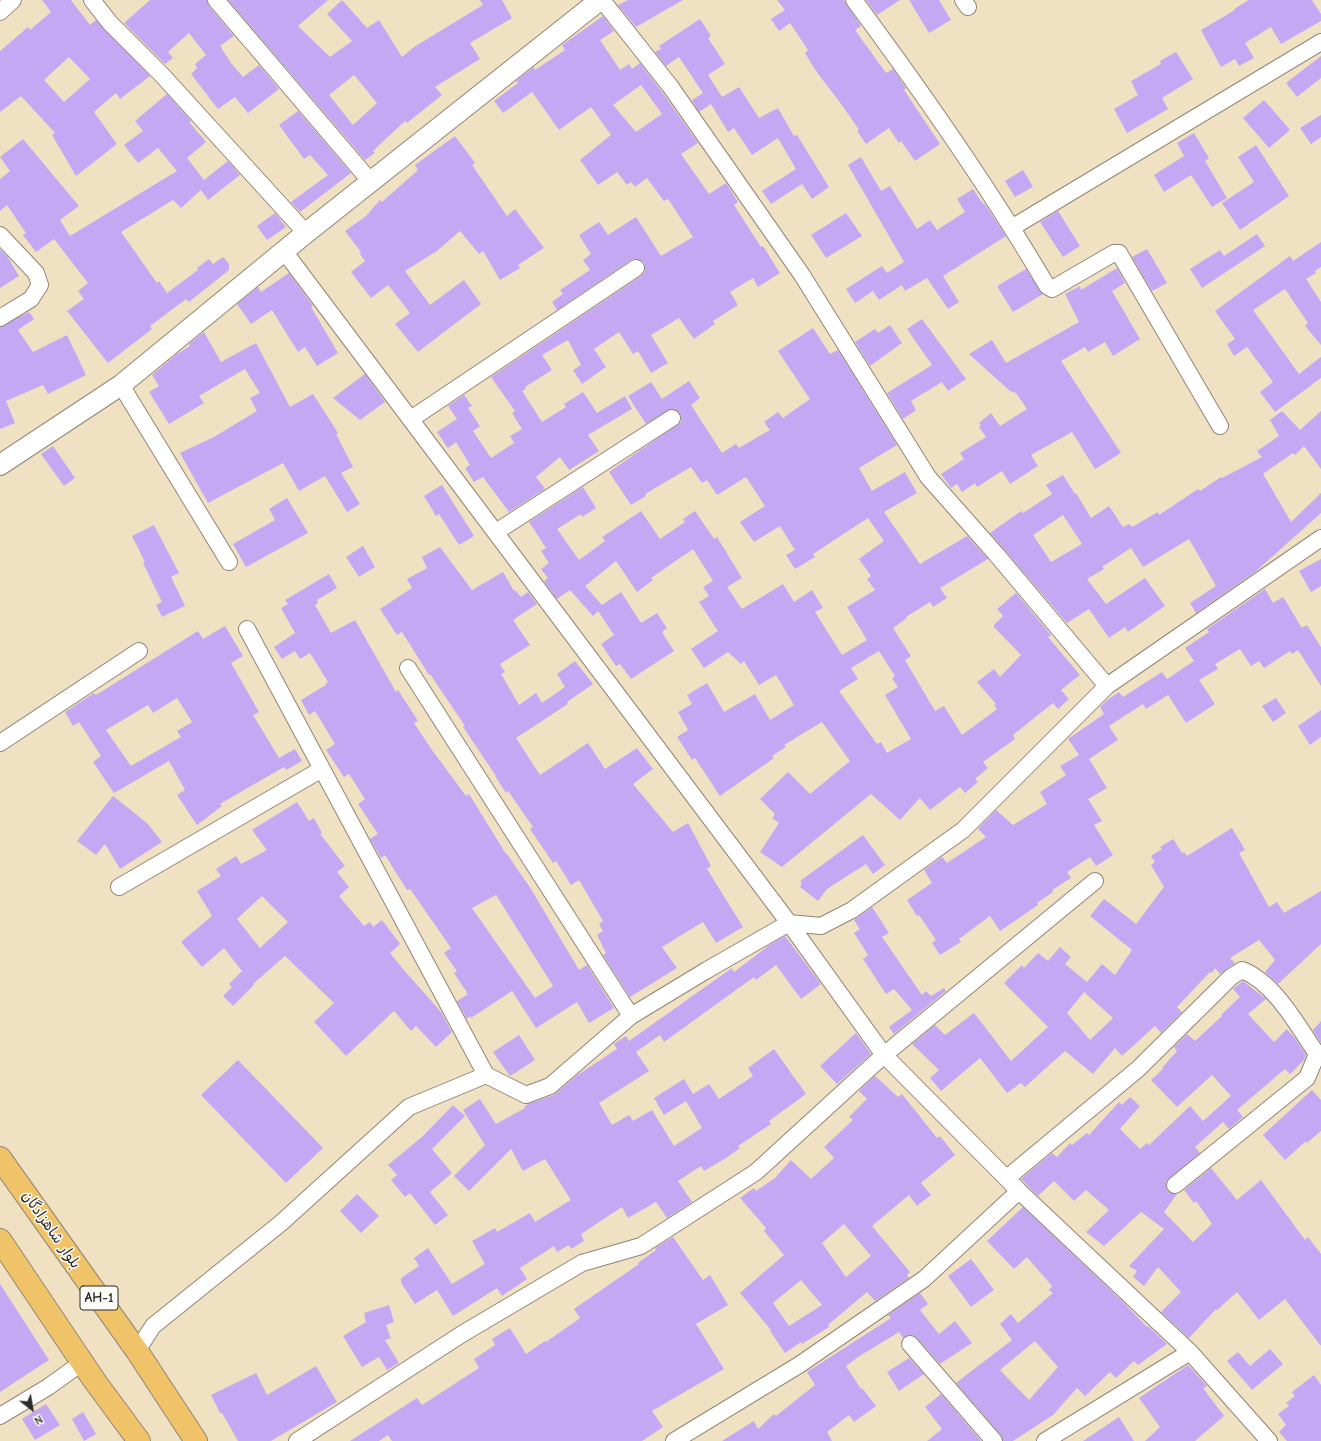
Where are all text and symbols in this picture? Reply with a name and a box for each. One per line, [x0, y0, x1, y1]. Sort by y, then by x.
street label: بلوار شاهزادگان [18, 1188, 84, 1272]
road number: AH-1 [80, 1286, 118, 1310]
north arrow [12, 1389, 52, 1429]
text: N [32, 1412, 45, 1427]

